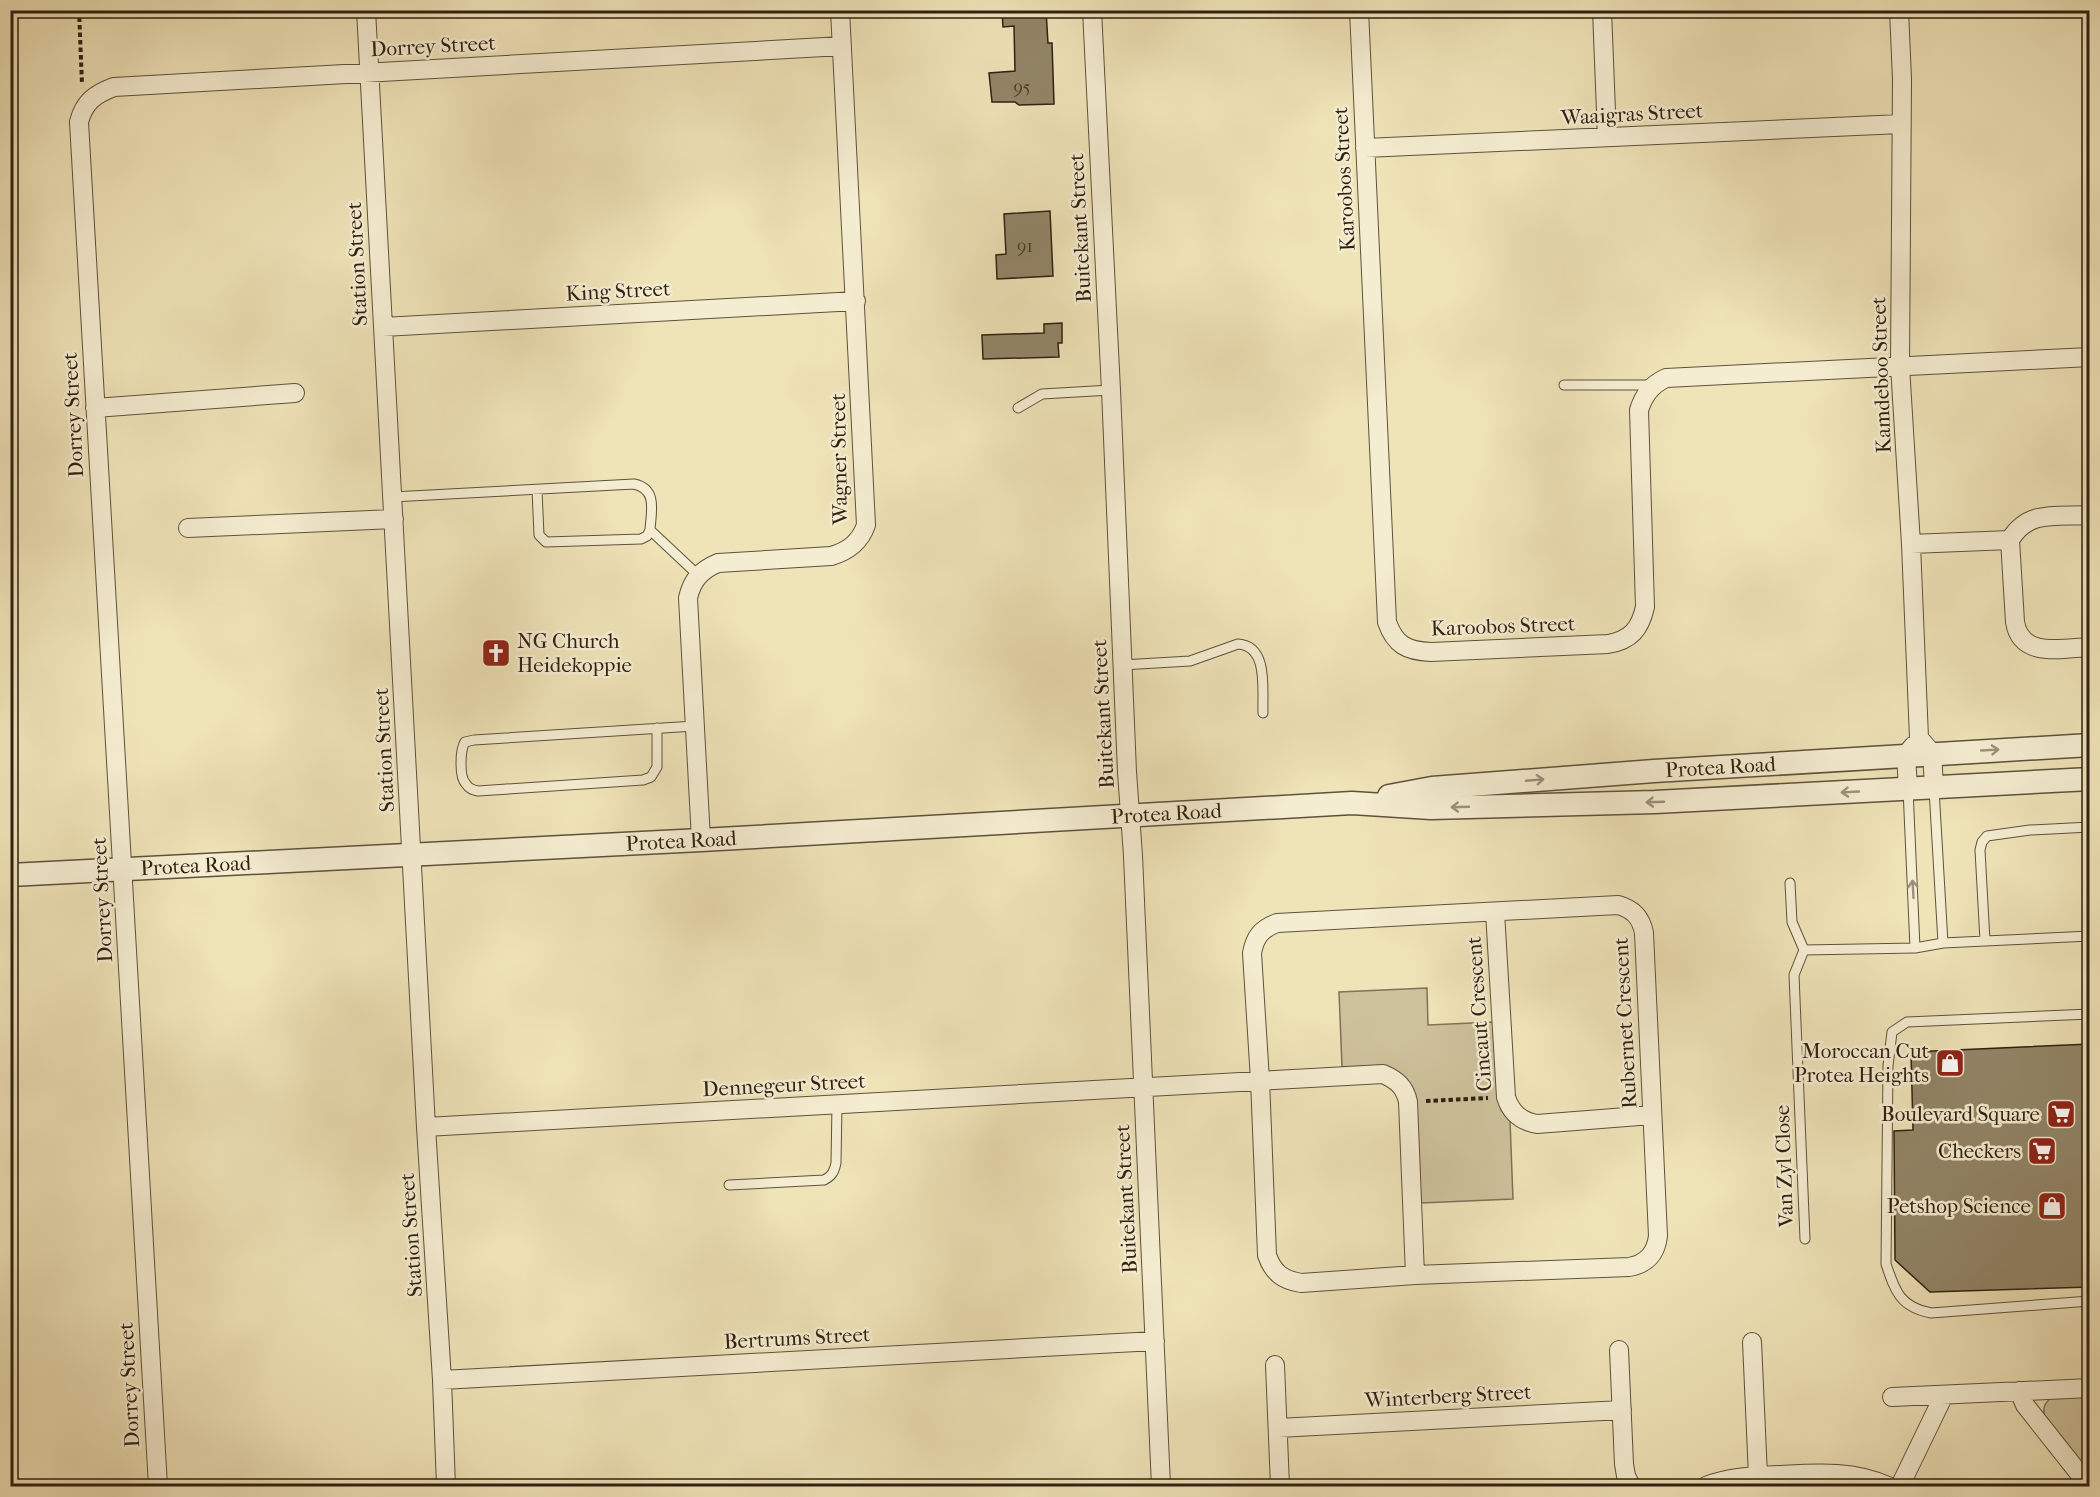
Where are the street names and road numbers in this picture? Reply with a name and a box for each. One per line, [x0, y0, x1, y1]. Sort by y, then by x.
street label: Dorrey Street [370, 31, 497, 61]
street label: Waaigras Street [1559, 98, 1704, 130]
street label: Karoobos Street [1328, 106, 1360, 252]
street label: Buitekant Street [1064, 152, 1096, 303]
street label: Station Street [342, 201, 372, 327]
street label: King Street [565, 276, 671, 306]
street label: Kamdeboo Street [1866, 296, 1896, 454]
street label: Dorrey Street [58, 351, 88, 478]
street label: Wagner Street [826, 393, 852, 526]
street label: Karoobos Street [1430, 611, 1576, 641]
street label: Buitekant Street [1087, 638, 1119, 789]
street label: Station Street [369, 687, 399, 813]
street label: Protea Road [1664, 752, 1777, 782]
street label: Protea Road [1110, 798, 1223, 829]
street label: Protea Road [625, 826, 738, 856]
street label: Dorrey Street [87, 836, 117, 963]
street label: Protea Road [140, 851, 252, 880]
street label: Cincaut Crescent [1462, 935, 1496, 1092]
street label: Rubernet Crescent [1608, 936, 1641, 1109]
street label: Dennegeur Street [702, 1069, 867, 1101]
street label: Van Zyl Close [1770, 1104, 1798, 1229]
street label: Buitekant Street [1110, 1123, 1142, 1274]
street label: Station Street [395, 1172, 427, 1298]
street label: Dorrey Street [114, 1321, 144, 1448]
street label: Bertrums Street [723, 1322, 871, 1354]
street label: Winterberg Street [1363, 1380, 1532, 1412]

